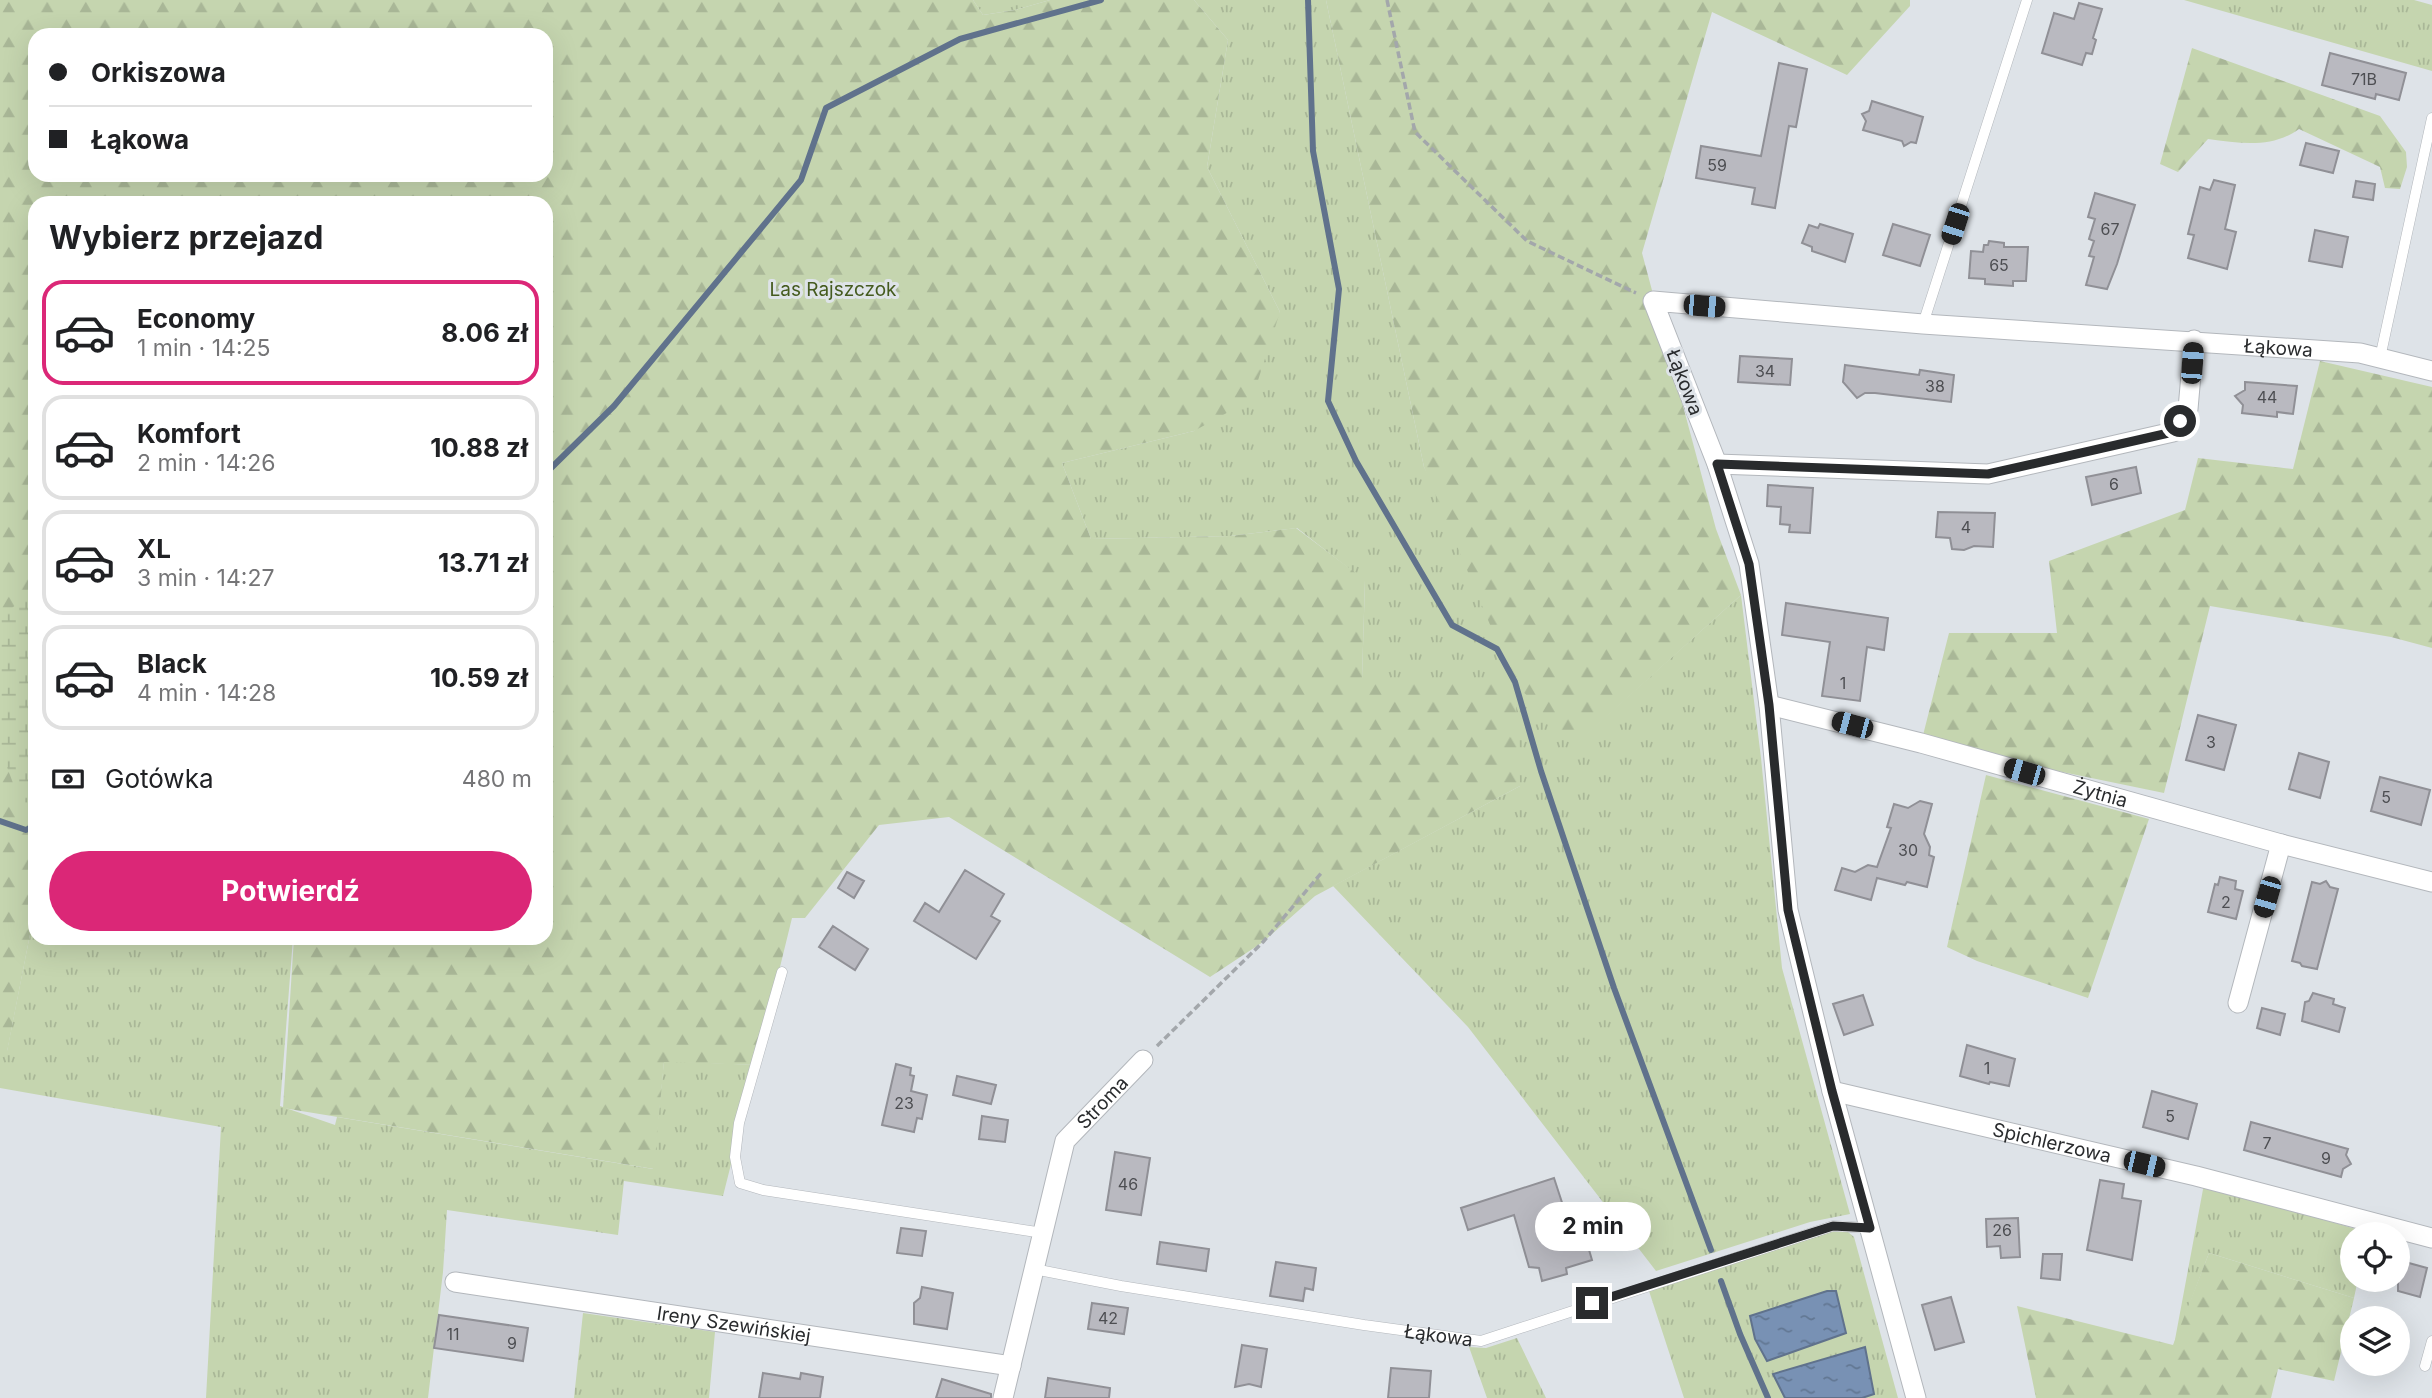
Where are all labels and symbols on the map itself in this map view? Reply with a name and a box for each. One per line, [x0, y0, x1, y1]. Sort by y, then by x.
house number: 71B [2351, 69, 2377, 89]
house number: 59 [1707, 155, 1727, 175]
car [1939, 201, 1972, 247]
house number: 67 [2101, 219, 2119, 239]
house number: 65 [1989, 255, 2009, 275]
park label: Las Rajszczok [769, 278, 897, 301]
car [1683, 294, 1726, 318]
street label: Łąkowa [2243, 334, 2314, 362]
car [2181, 341, 2204, 385]
street label: Łąkowa [1661, 346, 1708, 419]
house number: 34 [1755, 361, 1775, 381]
house number: 38 [1925, 376, 1945, 396]
house number: 44 [2257, 387, 2277, 407]
route start [2164, 405, 2196, 437]
house number: 6 [2109, 474, 2119, 494]
house number: 4 [1961, 517, 1971, 537]
house number: 1 [1840, 673, 1846, 693]
car [1829, 709, 1876, 741]
house number: 3 [2206, 732, 2216, 752]
car [2001, 756, 2048, 788]
street label: Żytnia [2070, 775, 2130, 812]
house number: 5 [2381, 787, 2391, 807]
house number: 30 [1898, 840, 1918, 860]
car [2252, 874, 2283, 920]
house number: 2 [2221, 892, 2231, 912]
house number: 1 [1984, 1058, 1990, 1078]
street label: Stroma [1072, 1072, 1133, 1134]
house number: 23 [894, 1093, 914, 1113]
house number: 5 [2165, 1106, 2175, 1126]
street label: Spichlerzowa [1990, 1118, 2113, 1168]
house number: 7 [2262, 1133, 2272, 1153]
house number: 9 [2321, 1148, 2331, 1168]
car [2122, 1149, 2167, 1179]
house number: 46 [1118, 1174, 1138, 1194]
callout: 2 min [1534, 1202, 1650, 1250]
house number: 26 [1992, 1220, 2012, 1240]
route end [1576, 1287, 1608, 1319]
street label: Ireny Szewińskiej [655, 1302, 812, 1348]
house number: 42 [1098, 1308, 1118, 1328]
street label: Łąkowa [1403, 1320, 1474, 1352]
house number: 11 [446, 1324, 460, 1344]
house number: 9 [507, 1333, 517, 1353]

